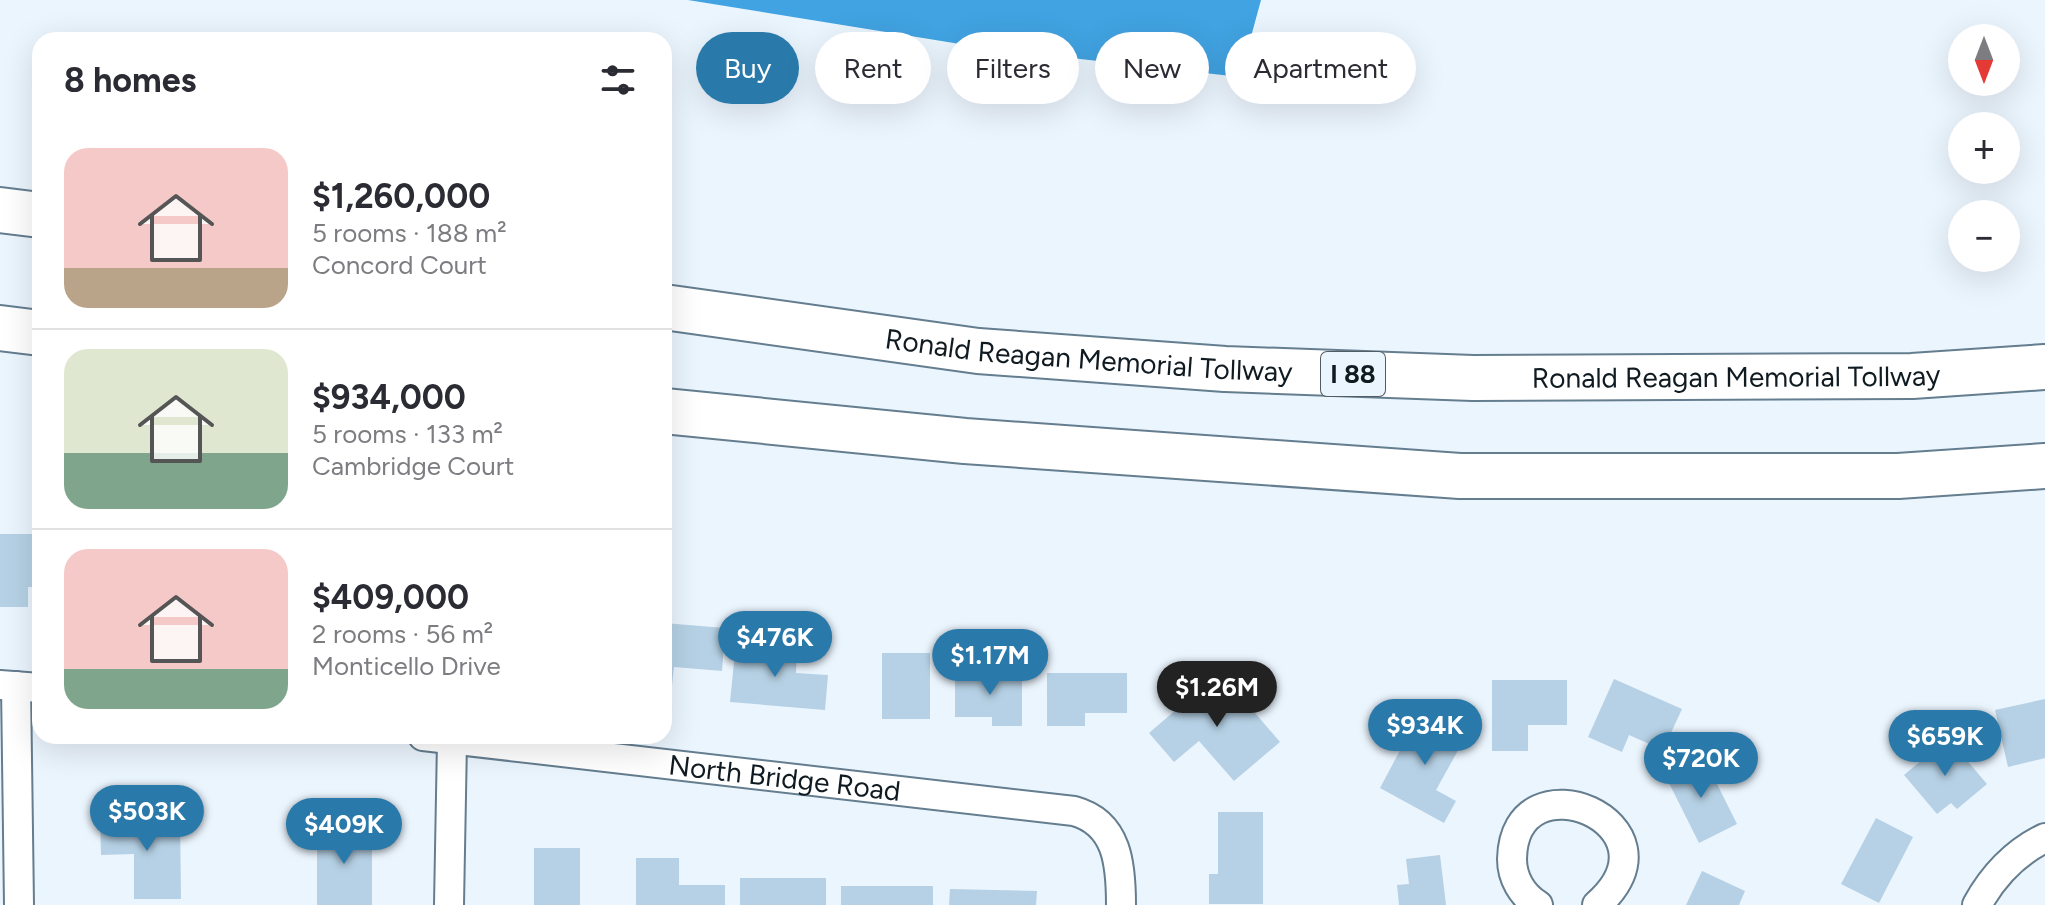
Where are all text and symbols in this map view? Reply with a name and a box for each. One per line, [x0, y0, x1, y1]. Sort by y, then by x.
north arrow [1948, 24, 2020, 96]
map controls [1948, 24, 2020, 272]
chip: Buy [696, 32, 799, 104]
chip: Rent [815, 32, 931, 104]
chip: Filters [947, 32, 1079, 104]
chip: New [1095, 32, 1209, 104]
chip: Apartment [1225, 32, 1416, 104]
icon: filters [596, 58, 640, 102]
text: 8 homes [64, 60, 196, 101]
button: + [1948, 112, 2020, 184]
text: $1,260,000 [312, 176, 490, 217]
icon: home [128, 180, 224, 276]
button: − [1948, 200, 2020, 272]
text: 5 rooms · 188 m² [312, 217, 507, 249]
text: Concord Court [312, 249, 487, 281]
street label: Ronald Reagan Memorial Tollway [883, 321, 1294, 388]
road number: I 88 [1321, 352, 1385, 396]
street label: Ronald Reagan Memorial Tollway [1532, 357, 1942, 395]
text: $934,000 [312, 377, 466, 418]
icon: home [128, 381, 224, 477]
text: 5 rooms · 133 m² [312, 418, 503, 450]
text: Cambridge Court [312, 450, 514, 482]
text: $409,000 [312, 577, 469, 618]
icon: home [128, 581, 224, 677]
pin: $476K [719, 611, 831, 679]
text: 2 rooms · 56 m² [312, 618, 493, 650]
text: $476K [736, 621, 814, 653]
pin: $1.17M [925, 629, 1055, 697]
text: $1.17M [950, 639, 1030, 671]
text: Monticello Drive [312, 650, 501, 682]
pin: $1.26M [1152, 661, 1282, 729]
text: $1.26M [1175, 671, 1259, 703]
pin: $934K [1369, 699, 1481, 767]
text: $934K [1386, 709, 1464, 741]
pin: $659K [1889, 710, 2001, 778]
text: $659K [1907, 720, 1984, 752]
pin: $720K [1645, 732, 1757, 800]
text: $720K [1662, 742, 1740, 774]
street label: North Bridge Road [667, 747, 902, 808]
pin: $503K [91, 785, 203, 853]
text: $503K [108, 795, 186, 827]
pin: $409K [288, 798, 400, 866]
text: $409K [304, 808, 384, 840]

